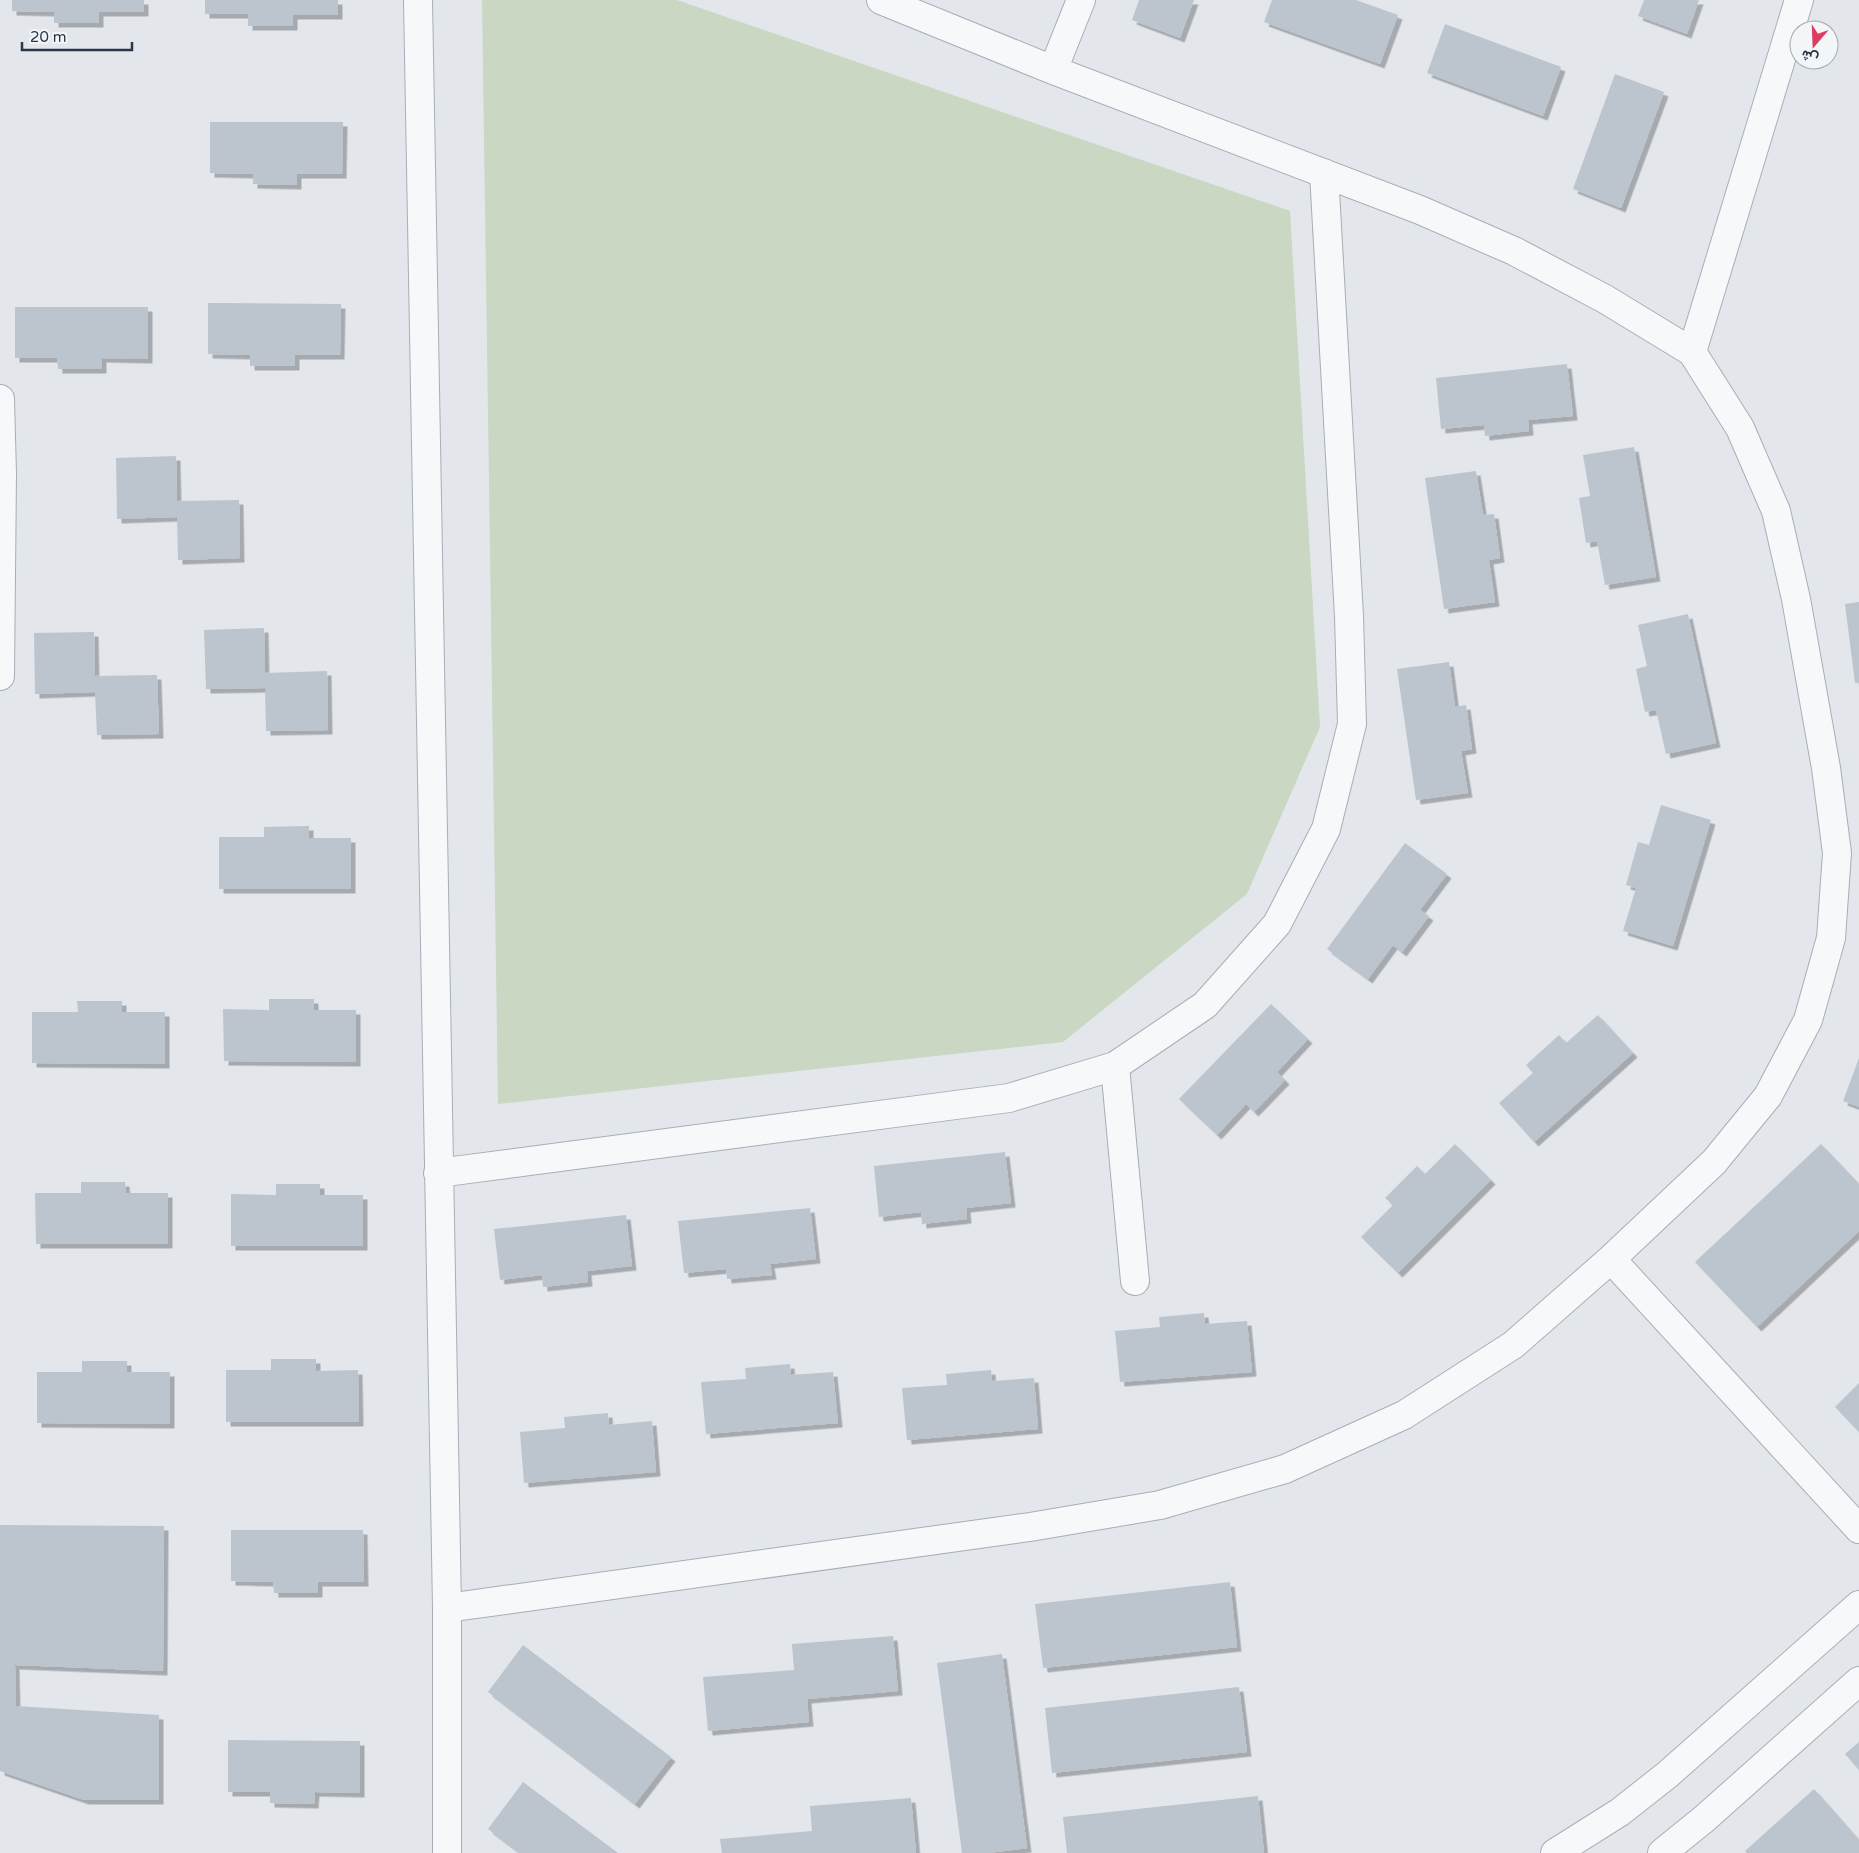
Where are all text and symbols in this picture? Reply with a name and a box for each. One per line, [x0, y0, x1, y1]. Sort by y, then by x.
scale bar [22, 20, 132, 52]
north arrow [1789, 20, 1839, 70]
text: 20 m [30, 28, 67, 46]
text: ش [1799, 46, 1821, 68]

